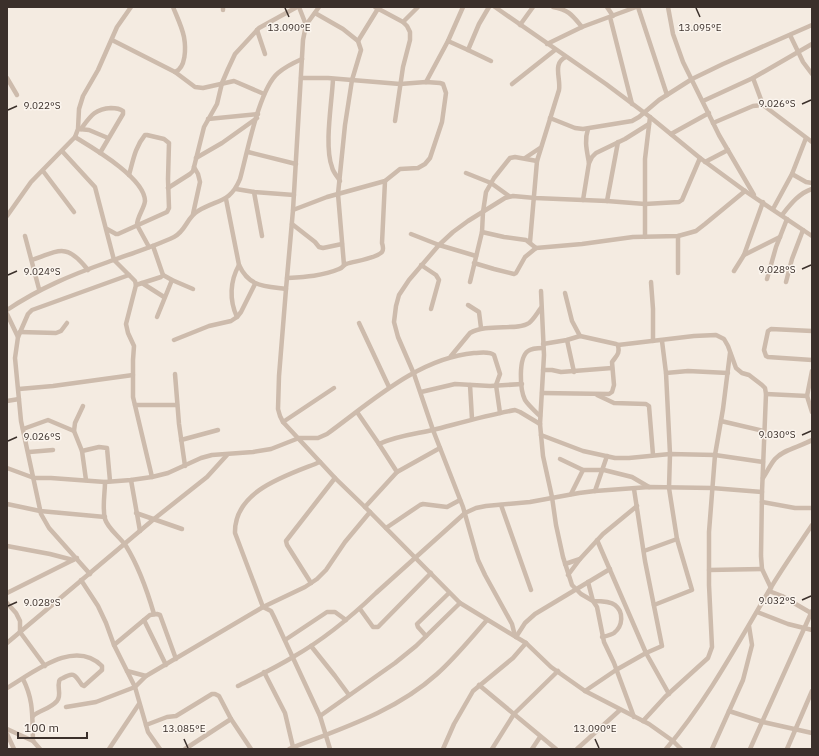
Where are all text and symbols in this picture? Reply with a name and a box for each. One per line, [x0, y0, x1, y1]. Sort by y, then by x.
text: 13.090°E [267, 21, 311, 34]
text: 13.095°E [678, 21, 722, 34]
text: 9.026°S [758, 97, 796, 110]
text: 9.022°S [23, 99, 61, 112]
text: 9.028°S [758, 263, 796, 276]
text: 9.024°S [23, 265, 61, 278]
text: 9.030°S [758, 428, 796, 441]
text: 9.026°S [23, 430, 61, 443]
text: 9.032°S [758, 594, 796, 607]
text: 9.028°S [23, 596, 61, 609]
scale bar [18, 714, 87, 740]
text: 100 m [24, 720, 59, 735]
text: 13.085°E [162, 722, 206, 735]
text: 13.090°E [573, 722, 617, 735]

